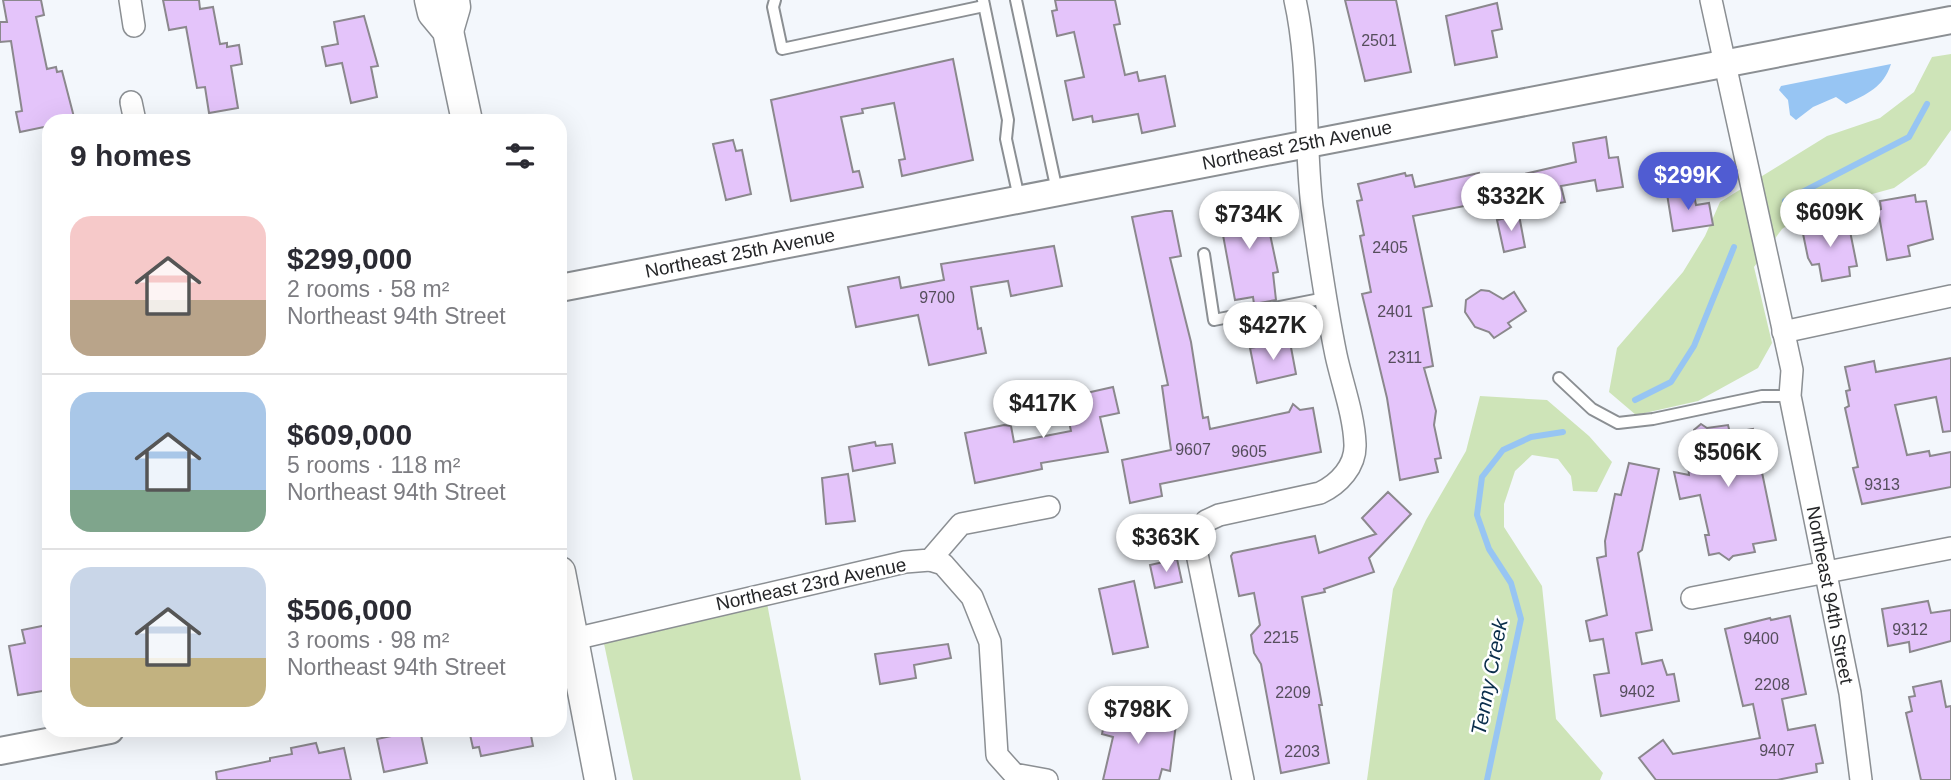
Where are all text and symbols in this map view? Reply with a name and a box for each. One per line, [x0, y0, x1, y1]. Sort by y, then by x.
house number: 2501 [1361, 32, 1397, 49]
street label: Northeast 25th Avenue [1200, 116, 1394, 174]
icon: filters [501, 137, 539, 175]
text: 9 homes [70, 139, 192, 172]
pin: $299K [1639, 152, 1737, 212]
text: $299K [1654, 162, 1722, 188]
pin: $332K [1462, 174, 1560, 233]
text: $332K [1477, 183, 1545, 209]
pin: $609K [1781, 190, 1879, 249]
pin: $734K [1200, 191, 1298, 251]
text: $609K [1796, 199, 1864, 225]
text: $734K [1215, 201, 1283, 227]
street label: Northeast 25th Avenue [643, 224, 837, 282]
house number: 2405 [1372, 239, 1408, 256]
text: $299,000 [287, 242, 412, 275]
icon: home [126, 244, 210, 328]
text: 2 rooms · 58 m² [287, 276, 449, 302]
house number: 9700 [919, 289, 955, 306]
pin: $427K [1224, 302, 1322, 362]
text: Northeast 94th Street [287, 303, 506, 329]
house number: 2401 [1377, 303, 1413, 320]
text: $427K [1239, 312, 1307, 338]
house number: 2311 [1388, 349, 1422, 366]
pin: $417K [994, 380, 1092, 440]
text: $417K [1009, 390, 1077, 416]
text: $609,000 [287, 418, 412, 451]
icon: home [126, 420, 210, 504]
pin: $506K [1679, 430, 1777, 489]
text: $506K [1694, 439, 1762, 465]
house number: 9607 [1175, 441, 1211, 458]
house number: 9605 [1231, 443, 1267, 460]
text: 5 rooms · 118 m² [287, 452, 460, 478]
house number: 9313 [1864, 476, 1900, 493]
text: Northeast 94th Street [287, 479, 506, 505]
street label: Northeast 94th Street [1802, 504, 1858, 686]
pin: $363K [1117, 514, 1215, 574]
text: $363K [1132, 524, 1200, 550]
street label: Northeast 23rd Avenue [714, 554, 908, 614]
text: $506,000 [287, 593, 412, 626]
icon: home [126, 595, 210, 679]
water label: Tenny Creek [1466, 615, 1512, 737]
house number: 9312 [1892, 621, 1928, 638]
text: 3 rooms · 98 m² [287, 627, 449, 653]
house number: 2215 [1263, 629, 1299, 646]
house number: 9400 [1743, 630, 1779, 647]
text: Northeast 94th Street [287, 654, 506, 680]
house number: 2208 [1754, 676, 1790, 693]
house number: 9402 [1619, 683, 1655, 700]
house number: 2209 [1275, 684, 1311, 701]
pin: $798K [1089, 686, 1187, 746]
text: $798K [1104, 696, 1172, 722]
house number: 9407 [1759, 742, 1795, 759]
house number: 2203 [1284, 743, 1320, 760]

